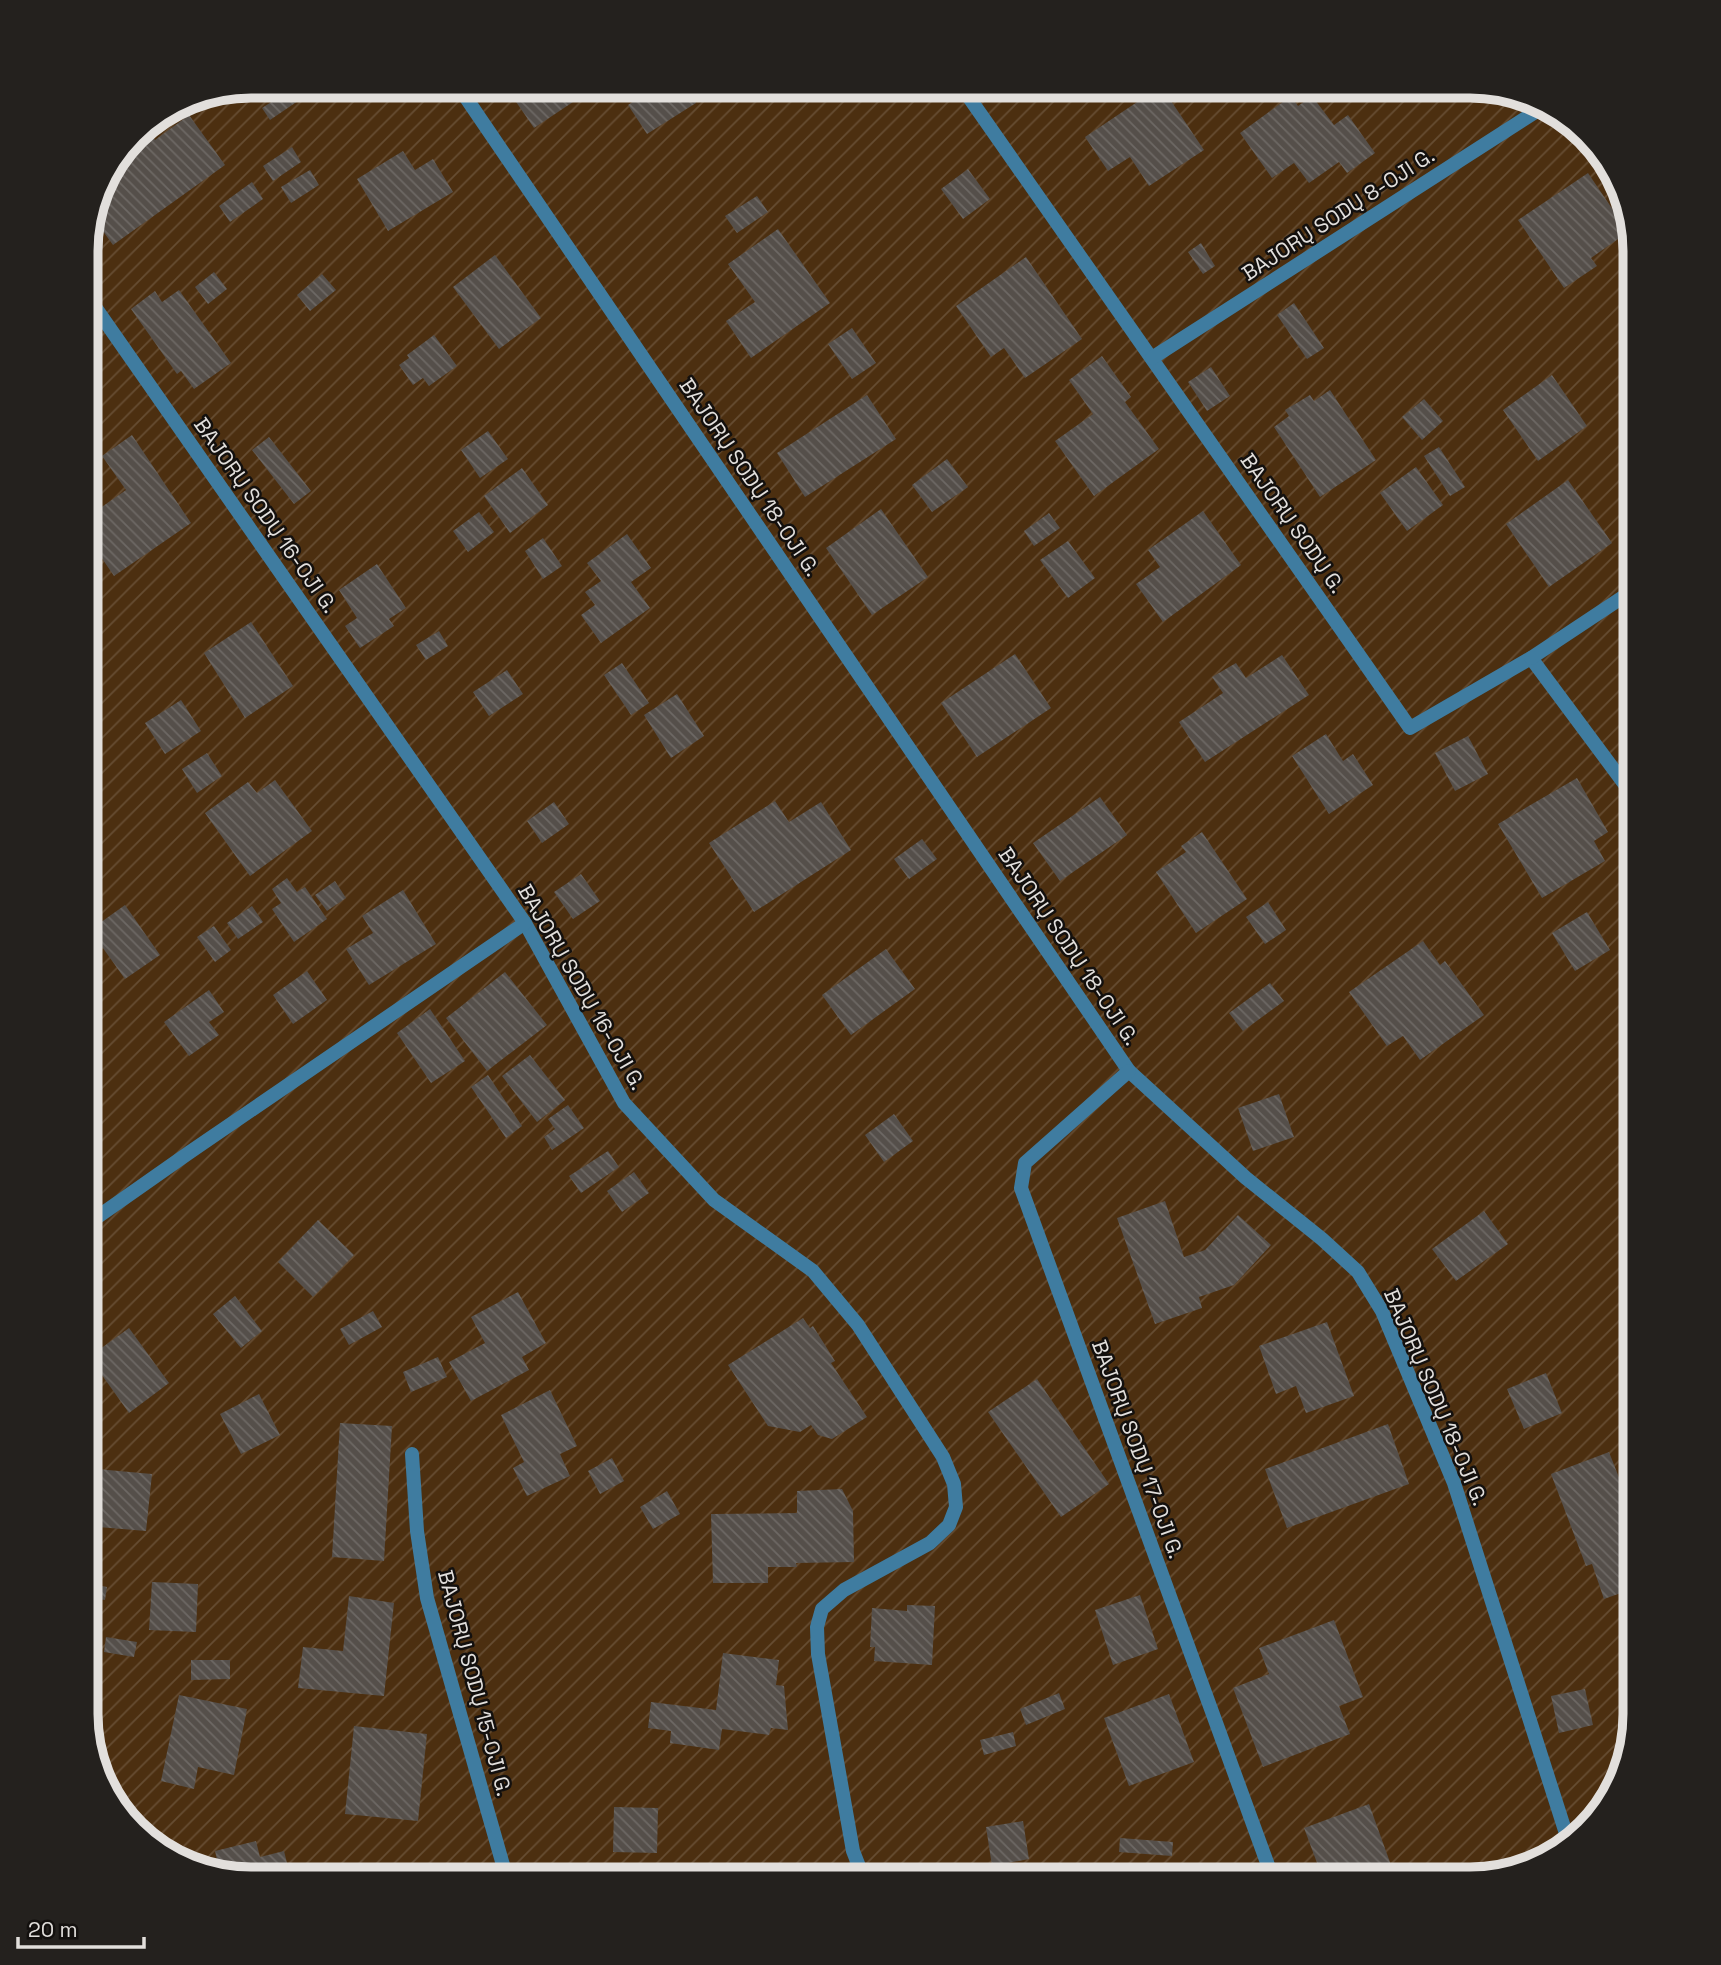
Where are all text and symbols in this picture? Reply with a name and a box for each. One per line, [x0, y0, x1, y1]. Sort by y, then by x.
street label: BAJORŲ SODŲ 8-OJI G. [1237, 142, 1439, 286]
street label: BAJORŲ SODŲ 18-OJI G. [674, 373, 826, 581]
street label: BAJORŲ SODŲ 16-OJI G. [188, 412, 344, 618]
street label: BAJORŲ SODŲ G. [1235, 448, 1351, 598]
street label: BAJORŲ SODŲ 18-OJI G. [993, 842, 1145, 1050]
street label: BAJORŲ SODŲ 16-OJI G. [512, 879, 652, 1095]
street label: BAJORŲ SODŲ 18-OJI G. [1378, 1284, 1494, 1510]
street label: BAJORŲ SODŲ 17-OJI G. [1086, 1336, 1190, 1562]
street label: BAJORŲ SODŲ 15-OJI G. [432, 1567, 518, 1799]
scale bar [18, 1906, 144, 1950]
text: 20 m [28, 1916, 78, 1943]

